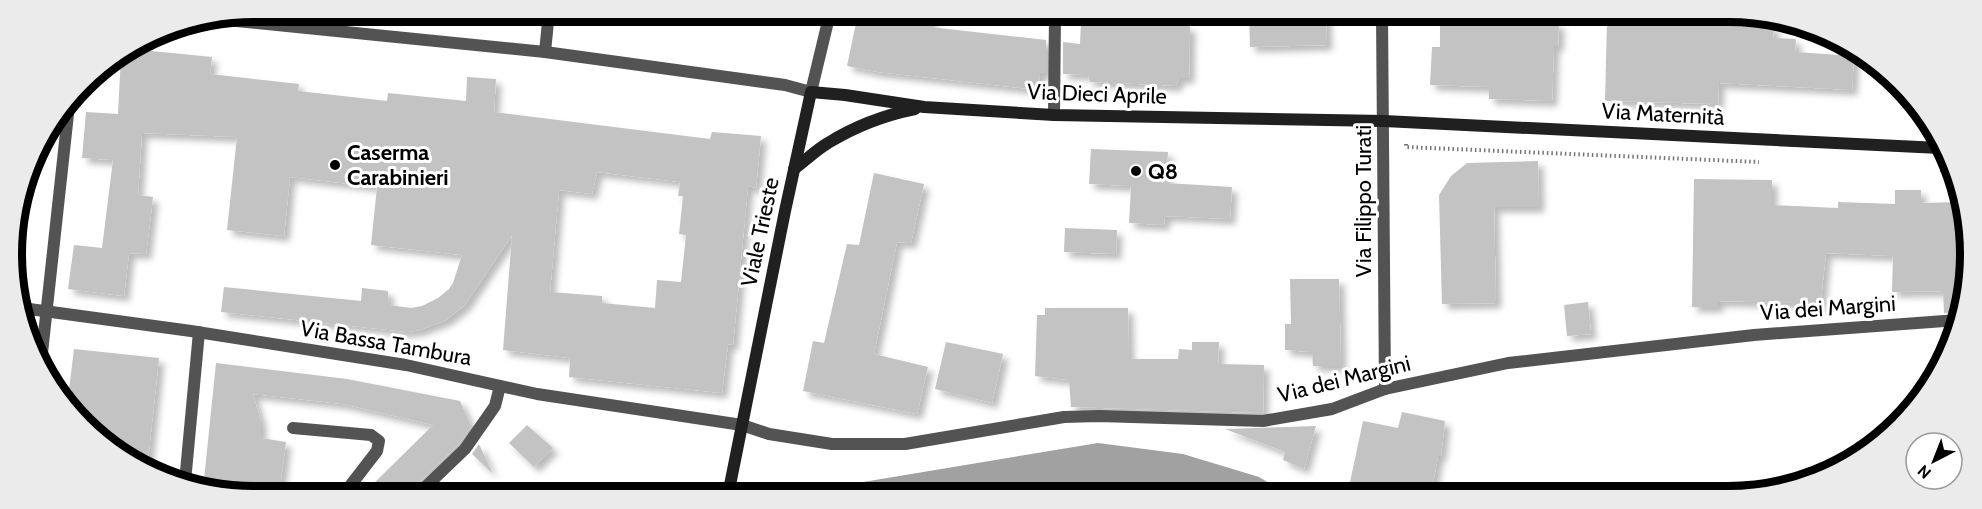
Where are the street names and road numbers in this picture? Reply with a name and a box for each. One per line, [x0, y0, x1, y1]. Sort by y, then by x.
street label: Via Dieci Aprile [1027, 78, 1167, 110]
street label: Via Maternità [1601, 97, 1726, 131]
street label: Via Filippo Turati [1350, 125, 1377, 277]
street label: Viale Trieste [735, 175, 785, 289]
street label: Via dei Margini [1759, 290, 1897, 326]
street label: Via Bassa Tambura [298, 315, 474, 371]
street label: Via dei Margini [1275, 349, 1413, 409]

